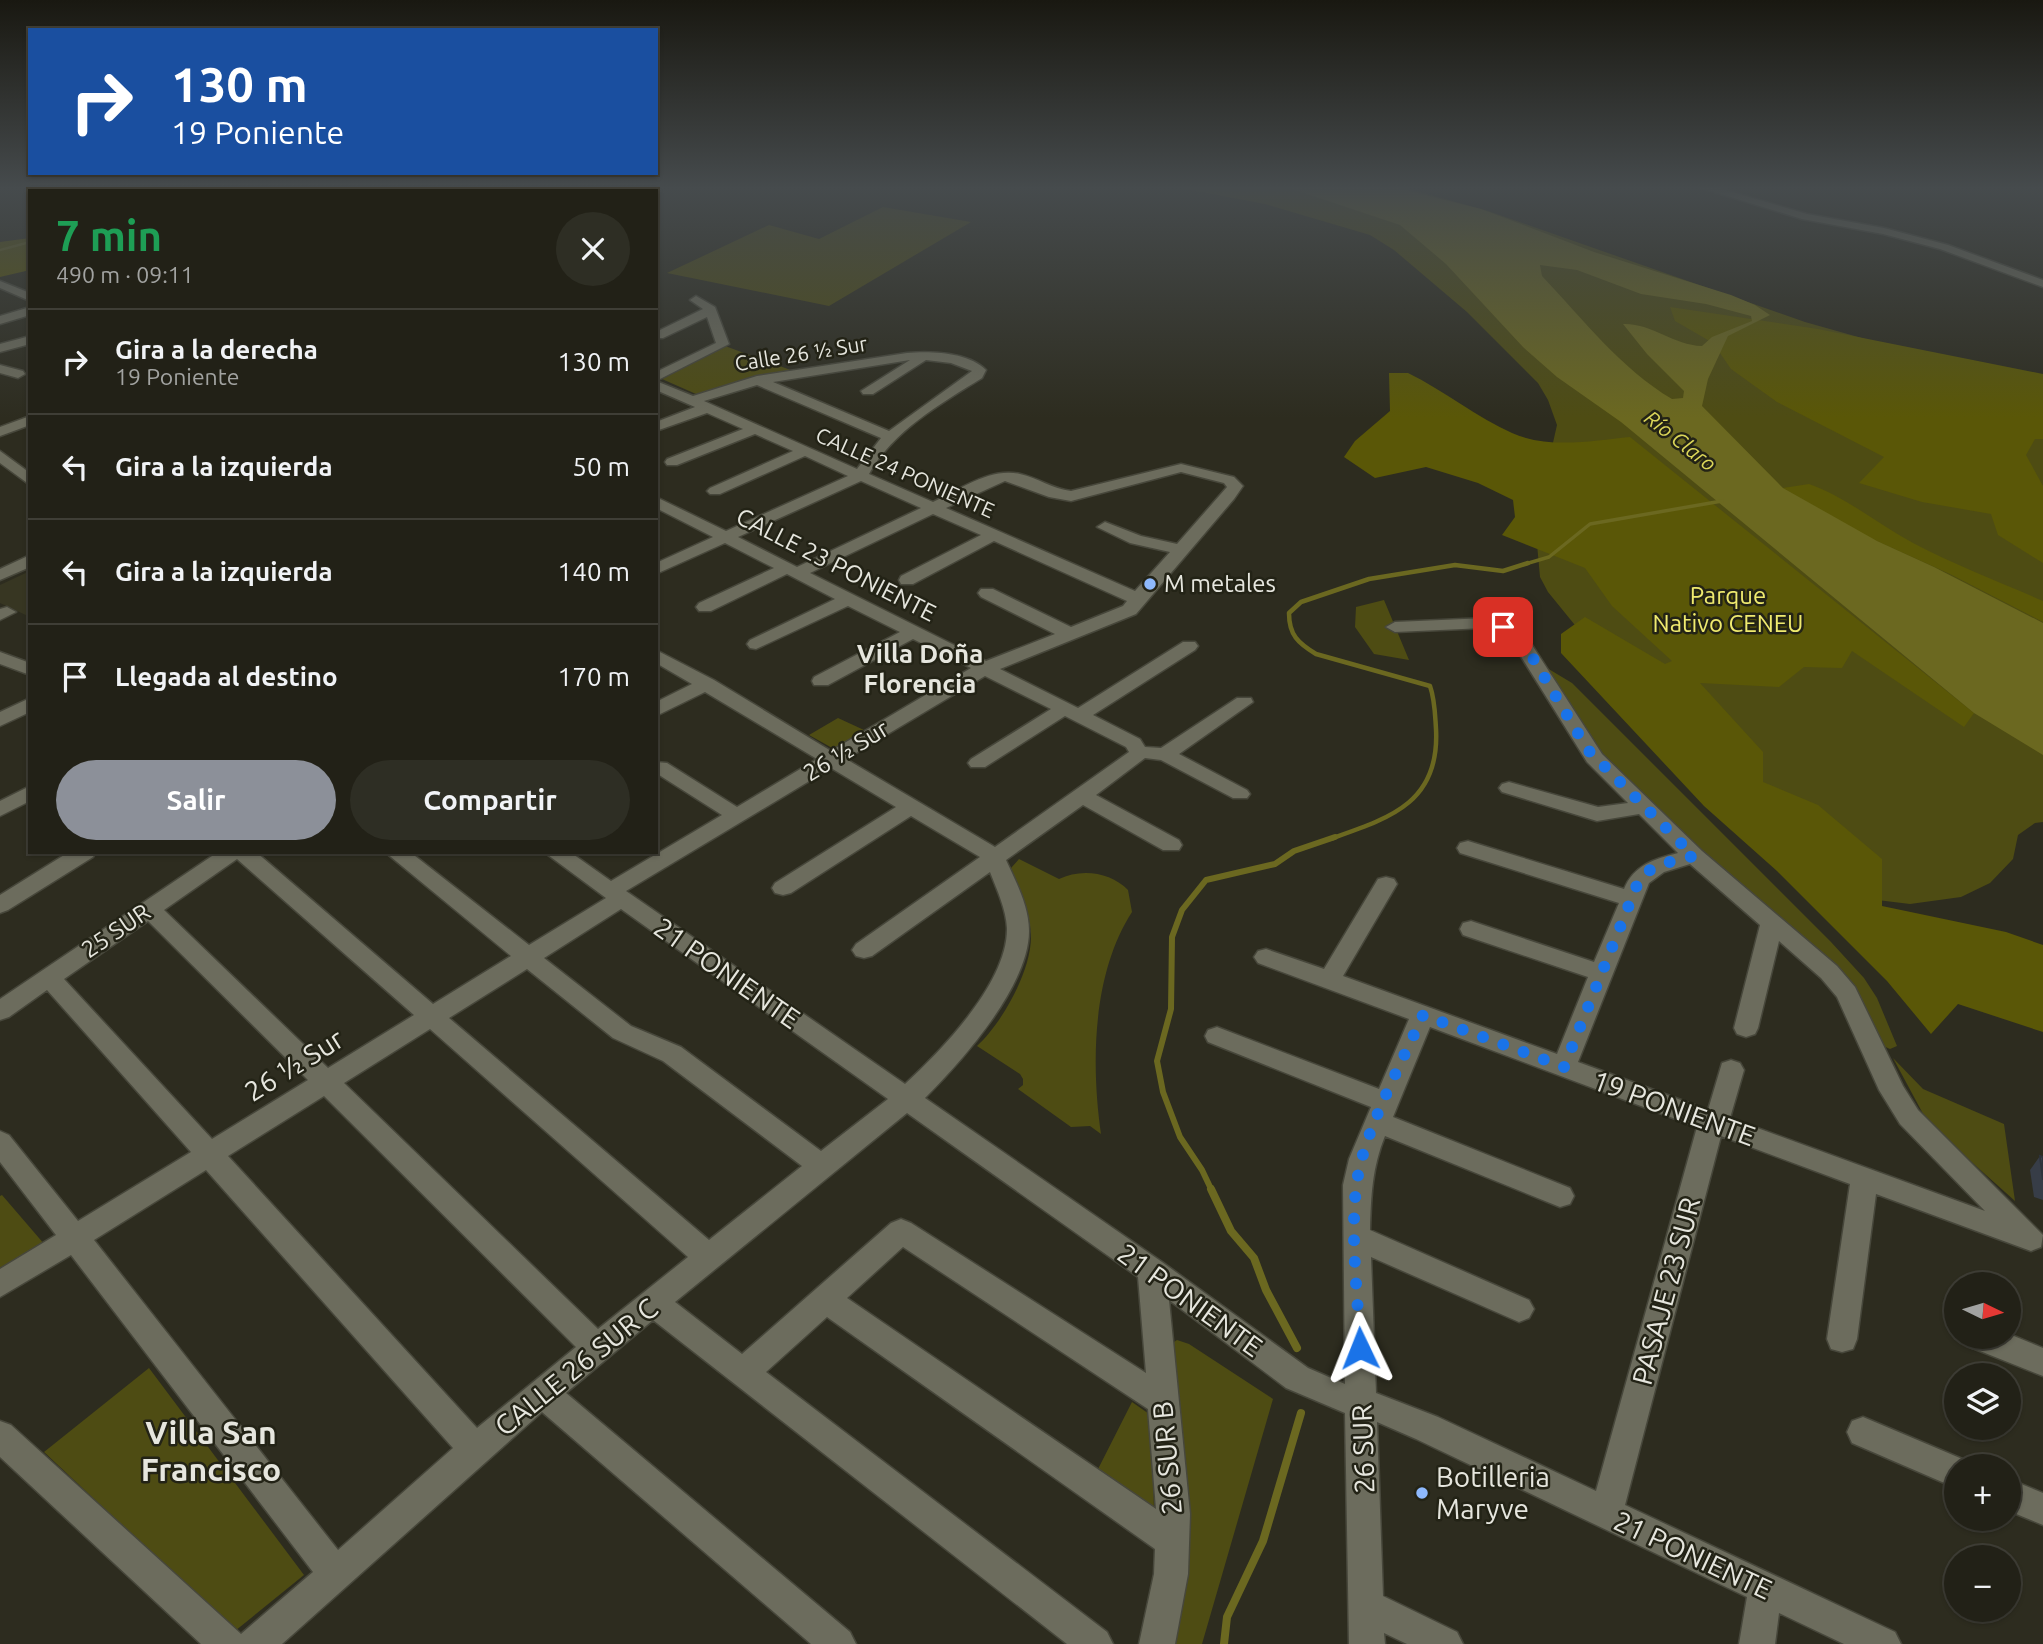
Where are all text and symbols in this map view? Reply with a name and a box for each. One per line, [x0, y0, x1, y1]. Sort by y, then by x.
icon: right [56, 56, 147, 147]
text: 130 m [171, 56, 308, 111]
text: 19 Poniente [171, 114, 344, 150]
text: 7 min [56, 212, 162, 259]
button: close [556, 212, 630, 286]
text: 490 m · 09:11 [56, 262, 194, 287]
street label: Calle 26 ½ Sur [733, 331, 869, 375]
text: Gira a la derecha [115, 335, 318, 364]
icon: right [56, 343, 94, 381]
text: 130 m [558, 347, 630, 376]
text: 19 Poniente [115, 364, 239, 389]
water label: Río Claro [1640, 405, 1721, 475]
street label: CALLE 24 PONIENTE [812, 422, 998, 522]
icon: left [56, 448, 94, 486]
text: Gira a la izquierda [115, 452, 333, 481]
text: 50 m [572, 452, 630, 481]
street label: CALLE 23 PONIENTE [732, 502, 941, 627]
icon: left [56, 553, 94, 591]
text: Gira a la izquierda [115, 557, 333, 586]
text: 140 m [558, 557, 630, 586]
place label: M metales [1164, 570, 1276, 597]
marker: M metales [1142, 576, 1158, 592]
park label: Parque Nativo CENEU [1653, 582, 1803, 637]
pin [1473, 597, 1533, 657]
icon: arrive [1484, 608, 1522, 646]
district label: Villa Doña Florencia [857, 639, 983, 698]
icon: arrive [56, 658, 94, 696]
text: Llegada al destino [115, 662, 338, 691]
text: 170 m [558, 662, 630, 691]
street label: 26 ½ Sur [798, 715, 893, 786]
button: Salir [56, 760, 336, 840]
button: Compartir [350, 760, 630, 840]
street label: 25 SUR [76, 898, 155, 963]
street label: 21 PONIENTE [649, 911, 806, 1034]
street label: 26 ½ Sur [239, 1022, 349, 1107]
street label: 19 PONIENTE [1589, 1064, 1760, 1151]
street label: PASAJE 23 SUR [1626, 1194, 1705, 1388]
street label: 21 PONIENTE [1112, 1237, 1268, 1362]
north arrow [1944, 1272, 2021, 1349]
map controls [1944, 1272, 2021, 1622]
street label: CALLE 26 SUR C [488, 1292, 663, 1441]
position arrow [1323, 1311, 1397, 1385]
button: layers [1944, 1363, 2021, 1440]
street label: 26 SUR B [1146, 1400, 1187, 1516]
street label: 26 SUR [1345, 1404, 1380, 1494]
district label: Villa San Francisco [141, 1414, 281, 1487]
button: + [1944, 1454, 2021, 1531]
place label: Botilleria Maryve [1436, 1461, 1550, 1524]
marker: Botilleria Maryve [1414, 1485, 1430, 1501]
street label: 21 PONIENTE [1609, 1504, 1777, 1605]
button: − [1944, 1545, 2021, 1622]

